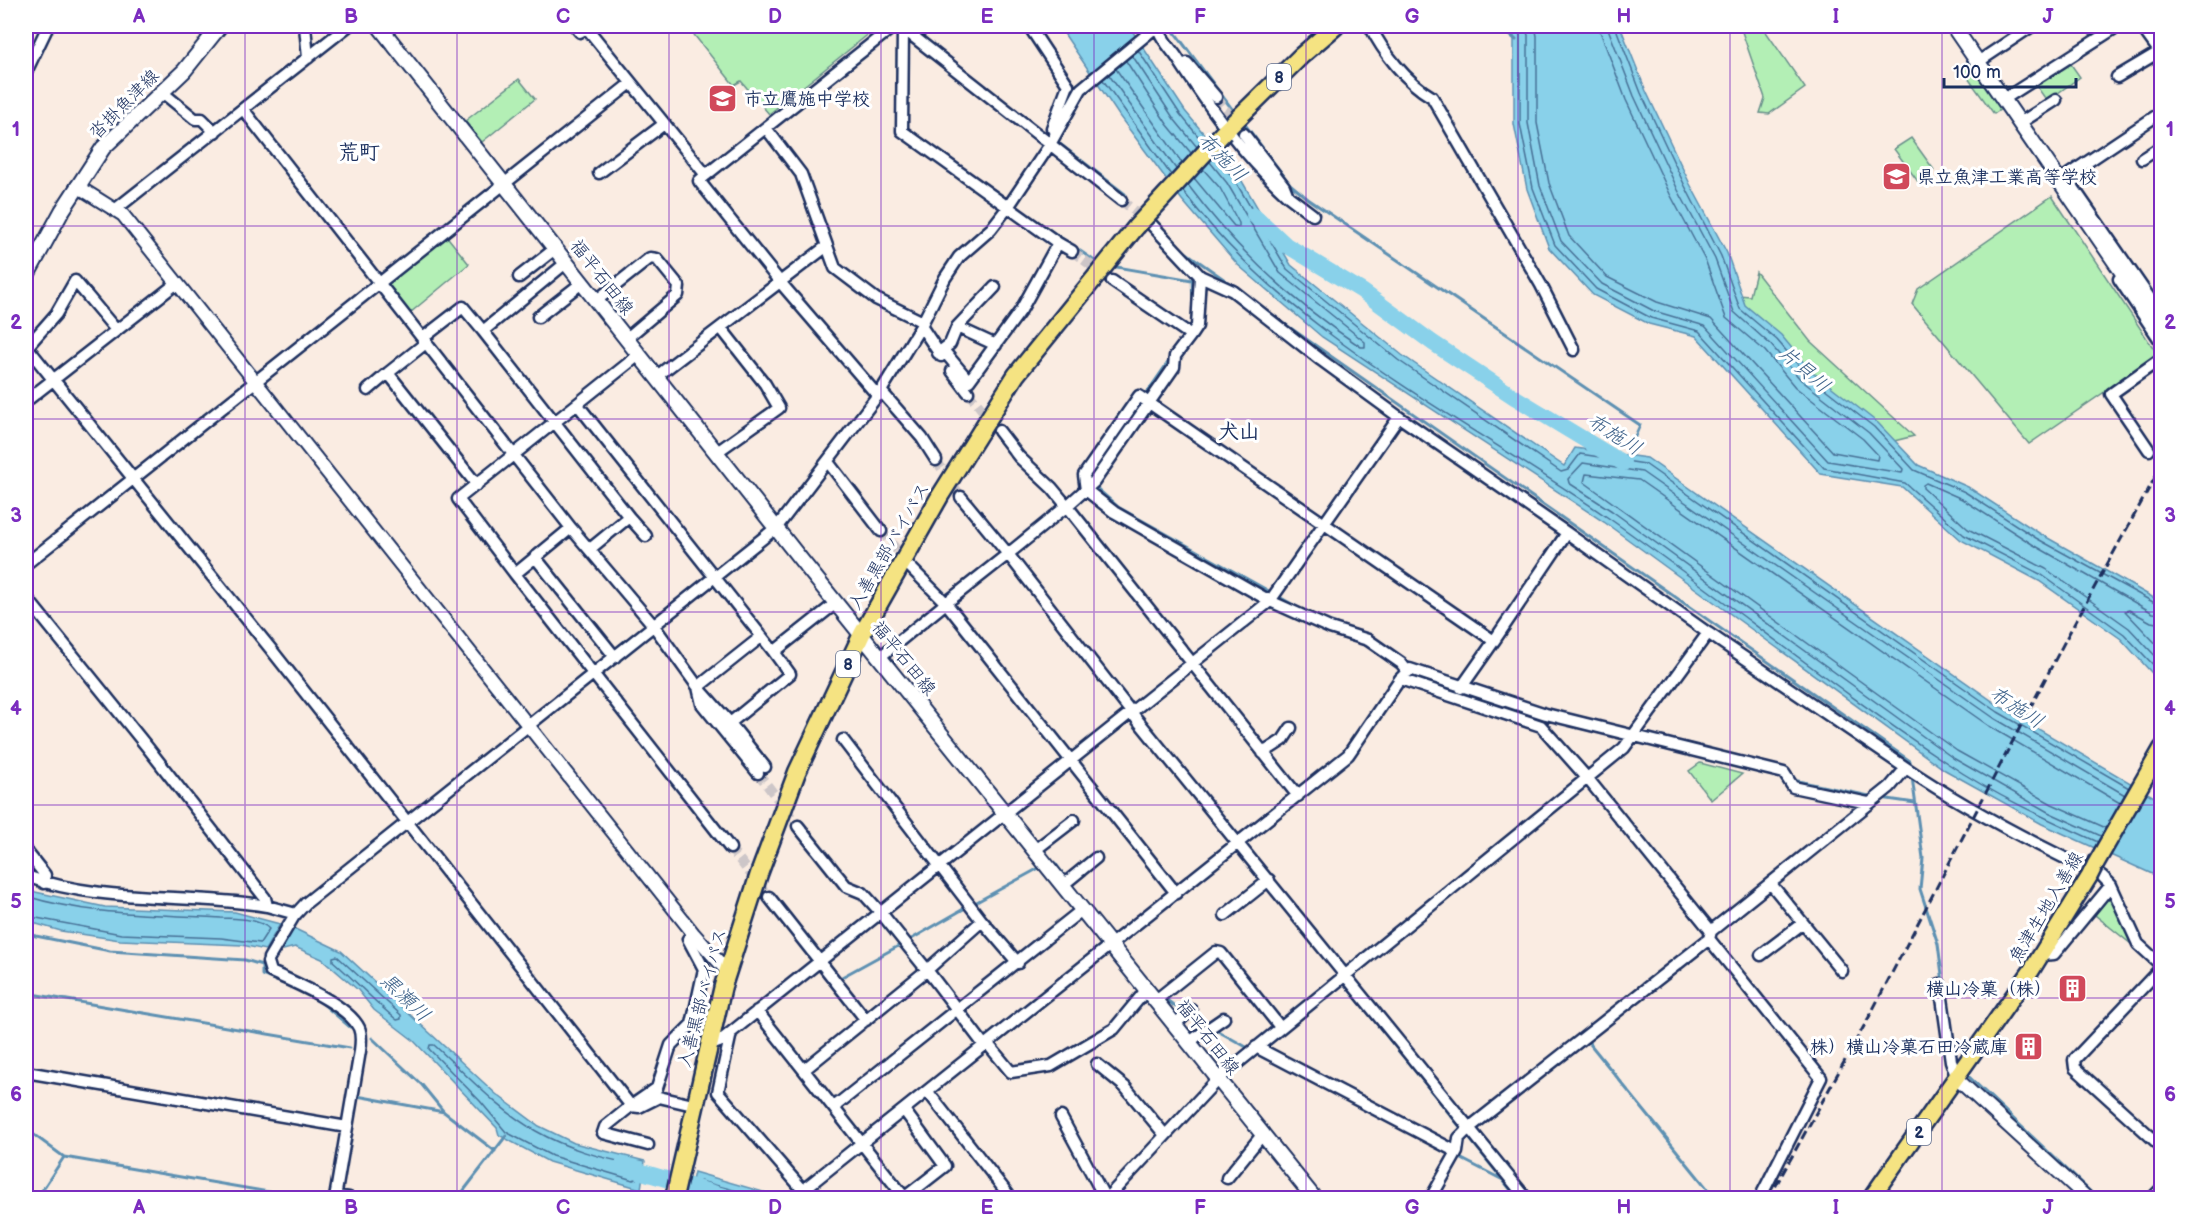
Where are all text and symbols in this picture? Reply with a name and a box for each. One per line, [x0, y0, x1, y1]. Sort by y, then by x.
text: A [132, 5, 146, 29]
text: B [344, 5, 358, 29]
text: C [556, 5, 570, 29]
text: D [768, 5, 782, 29]
text: E [981, 5, 994, 29]
text: F [1194, 5, 1206, 29]
text: G [1405, 5, 1420, 29]
text: H [1617, 5, 1631, 29]
text: I [1833, 5, 1839, 29]
text: J [2043, 5, 2055, 29]
scale bar [1944, 51, 2076, 89]
text: 100 m [1953, 62, 2001, 83]
road number: 8 [1267, 64, 1291, 90]
street label: 沓掛魚津線 [85, 65, 164, 144]
school or university icon: 市立鷹施中学校 [707, 83, 739, 115]
place label: 市立鷹施中学校 [744, 89, 870, 110]
text: 1 [12, 118, 20, 142]
text: 1 [2166, 118, 2174, 142]
water label: 布施川 [1193, 128, 1252, 187]
district label: 荒町 [338, 140, 380, 165]
school or university icon: 県立魚津工業高等学校 [1880, 161, 1912, 193]
place label: 県立魚津工業高等学校 [1917, 167, 2097, 188]
street label: 福平石田線 [566, 235, 638, 319]
text: 2 [10, 311, 22, 335]
text: 2 [2164, 311, 2176, 335]
water label: 片貝川 [1774, 341, 1835, 398]
water label: 布施川 [1583, 409, 1646, 461]
district label: 犬山 [1218, 419, 1260, 444]
street label: 入善黒部バイパス [844, 479, 934, 614]
text: 3 [10, 504, 22, 528]
text: 3 [2164, 504, 2176, 528]
street label: 福平石田線 [867, 617, 940, 700]
road number: 8 [836, 651, 860, 677]
water label: 布施川 [1985, 681, 2048, 734]
text: 4 [10, 697, 22, 721]
text: 4 [2164, 697, 2176, 721]
street label: 魚津生地入善線 [2005, 848, 2088, 967]
text: 5 [10, 890, 22, 914]
text: 5 [2164, 890, 2176, 914]
street label: 入善黒部バイパス [674, 926, 731, 1070]
water label: 黒瀬川 [375, 968, 435, 1027]
building icon: 横山冷菓（株） [2057, 973, 2089, 1005]
place label: 横山冷菓（株） [1926, 979, 2052, 1000]
street label: 福平石田線 [1172, 995, 1244, 1079]
building icon: 株）横山冷菓石田冷蔵庫 [2013, 1031, 2045, 1063]
place label: 株）横山冷菓石田冷蔵庫 [1810, 1037, 2008, 1058]
text: 6 [10, 1083, 22, 1107]
text: 6 [2164, 1083, 2176, 1107]
road number: 2 [1907, 1119, 1931, 1145]
text: A [132, 1196, 146, 1220]
text: B [344, 1196, 358, 1220]
text: C [556, 1196, 570, 1220]
text: D [768, 1196, 782, 1220]
text: E [981, 1196, 994, 1220]
text: F [1194, 1196, 1206, 1220]
text: G [1405, 1196, 1420, 1220]
text: H [1617, 1196, 1631, 1220]
text: I [1833, 1196, 1839, 1220]
text: J [2043, 1196, 2055, 1220]

